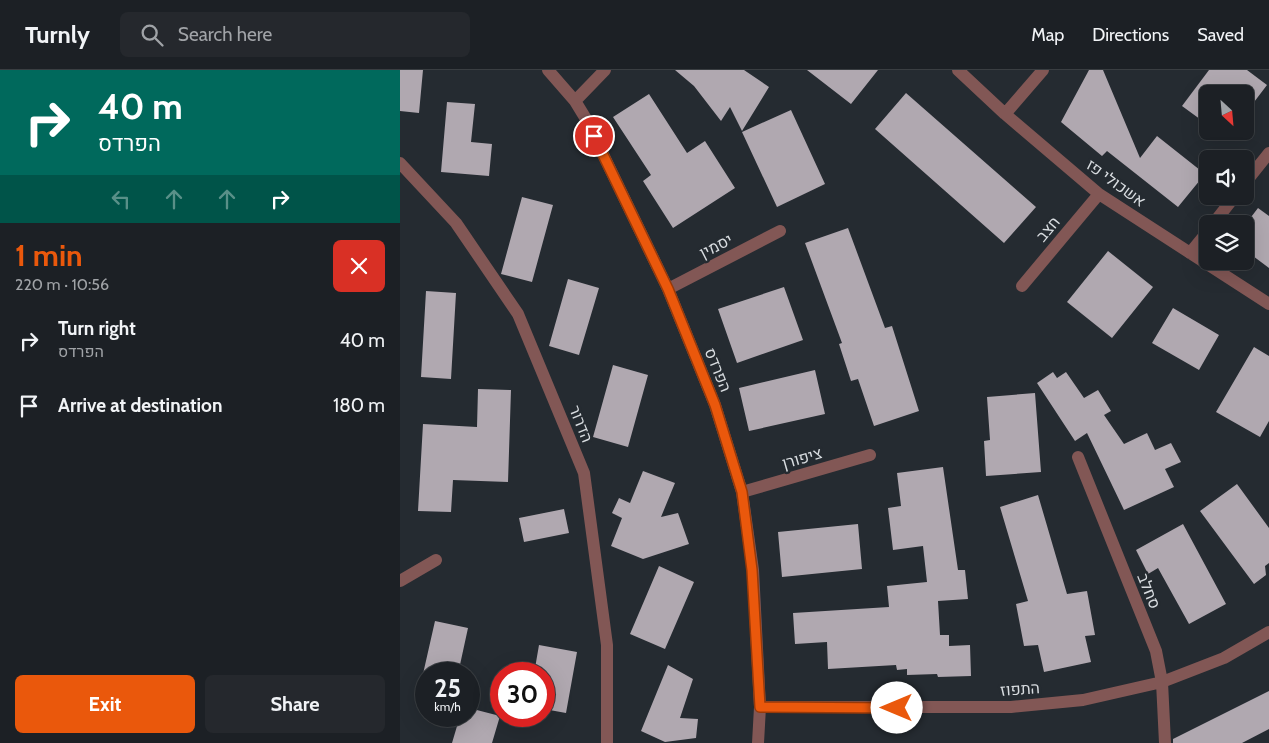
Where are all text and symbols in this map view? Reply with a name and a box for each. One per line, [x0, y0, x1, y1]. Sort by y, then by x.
search box [120, 12, 470, 57]
text: Turnly [25, 20, 90, 49]
icon: search [138, 21, 166, 49]
text: Search here [178, 23, 272, 46]
text: Map [1031, 24, 1064, 46]
text: Directions [1092, 24, 1169, 46]
text: Saved [1197, 24, 1244, 46]
text: 40 m [98, 85, 183, 128]
north arrow [1199, 85, 1254, 140]
map controls [1199, 85, 1254, 270]
icon: right [15, 90, 80, 155]
pin [573, 115, 615, 157]
icon: arrive [580, 122, 608, 150]
text: הפרדס [98, 130, 161, 157]
button: sound [1199, 150, 1254, 205]
street label: אשכולי פז [1083, 155, 1149, 211]
icon: left [107, 185, 135, 213]
icon: ahead [160, 185, 188, 213]
icon: ahead [213, 185, 241, 213]
icon: right [266, 185, 294, 213]
street label: חצב [1032, 213, 1064, 245]
button: layers [1199, 215, 1254, 270]
street label: יסמין [696, 230, 736, 262]
text: 1 min [15, 237, 83, 274]
button: close [333, 240, 385, 292]
text: 220 m · 10:56 [15, 275, 109, 294]
text: Turn right [58, 317, 136, 340]
icon: right [15, 327, 43, 355]
text: 40 m [340, 329, 385, 352]
text: הפרדס [58, 342, 104, 361]
street label: הפרדס [701, 345, 735, 395]
icon: arrive [15, 392, 43, 420]
text: Arrive at destination [58, 394, 222, 417]
text: 180 m [333, 394, 385, 417]
street label: הדרור [565, 403, 597, 445]
street label: ציפורן [780, 443, 824, 473]
street label: סחלב [1133, 570, 1165, 612]
speed limit sign: 30 [490, 662, 555, 727]
text: 25 [434, 673, 461, 703]
button: Exit [15, 675, 195, 733]
button: Share [205, 675, 385, 733]
street label: התפוז [999, 678, 1041, 700]
position arrow [870, 681, 922, 733]
text: km/h [434, 699, 461, 714]

